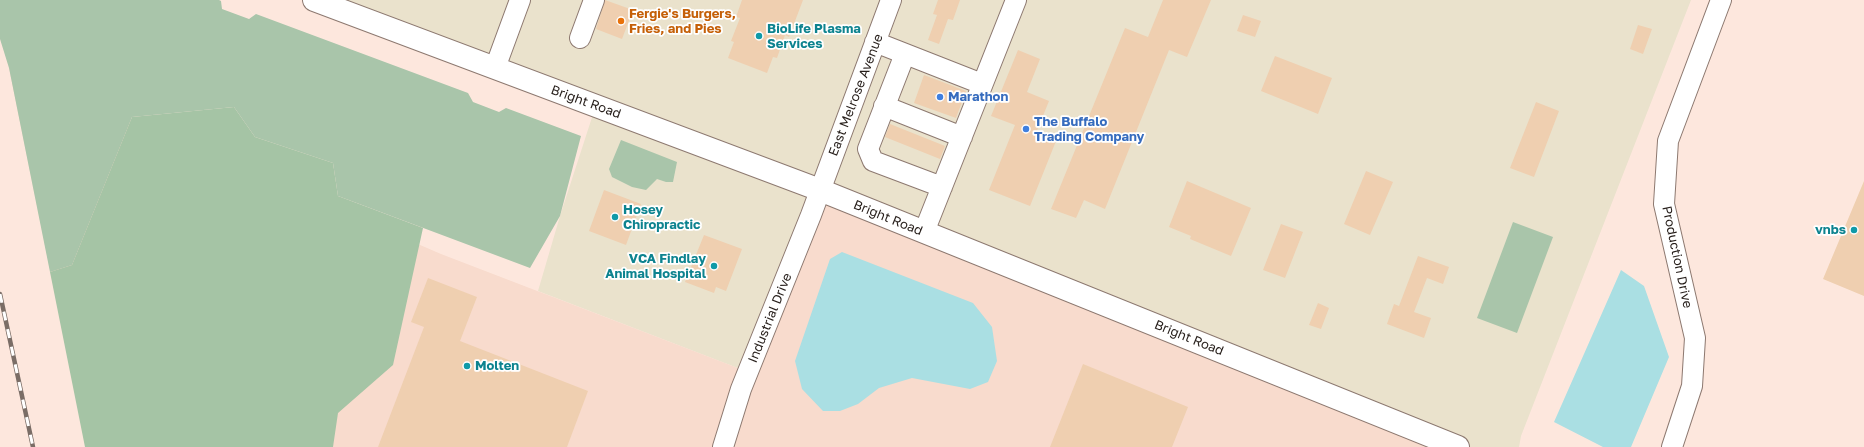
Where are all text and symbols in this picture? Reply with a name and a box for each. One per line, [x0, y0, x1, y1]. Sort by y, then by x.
place label: Fergie's Burgers, Fries, and Pies [629, 6, 736, 37]
marker: Fergie's Burgers, Fries, and Pies [616, 16, 626, 26]
place label: BioLife Plasma Services [767, 21, 861, 52]
marker: BioLife Plasma Services [754, 31, 764, 41]
street label: East Melrose Avenue [825, 32, 887, 158]
street label: Bright Road [549, 82, 623, 122]
place label: Marathon [948, 89, 1008, 105]
marker: Marathon [935, 92, 945, 102]
place label: The Buffalo Trading Company [1034, 114, 1144, 145]
marker: The Buffalo Trading Company [1021, 124, 1031, 134]
street label: Bright Road [851, 197, 925, 239]
place label: Hosey Chiropractic [623, 202, 700, 233]
street label: Production Drive [1659, 204, 1695, 310]
marker: Hosey Chiropractic [610, 212, 620, 222]
place label: vnbs [1815, 222, 1846, 238]
marker: vnbs [1849, 225, 1859, 235]
place label: VCA Findlay Animal Hospital [605, 251, 706, 282]
marker: VCA Findlay Animal Hospital [709, 261, 719, 271]
street label: Industrial Drive [745, 271, 795, 365]
street label: Bright Road [1152, 317, 1226, 359]
place label: Molten [475, 358, 519, 374]
marker: Molten [462, 361, 472, 371]

